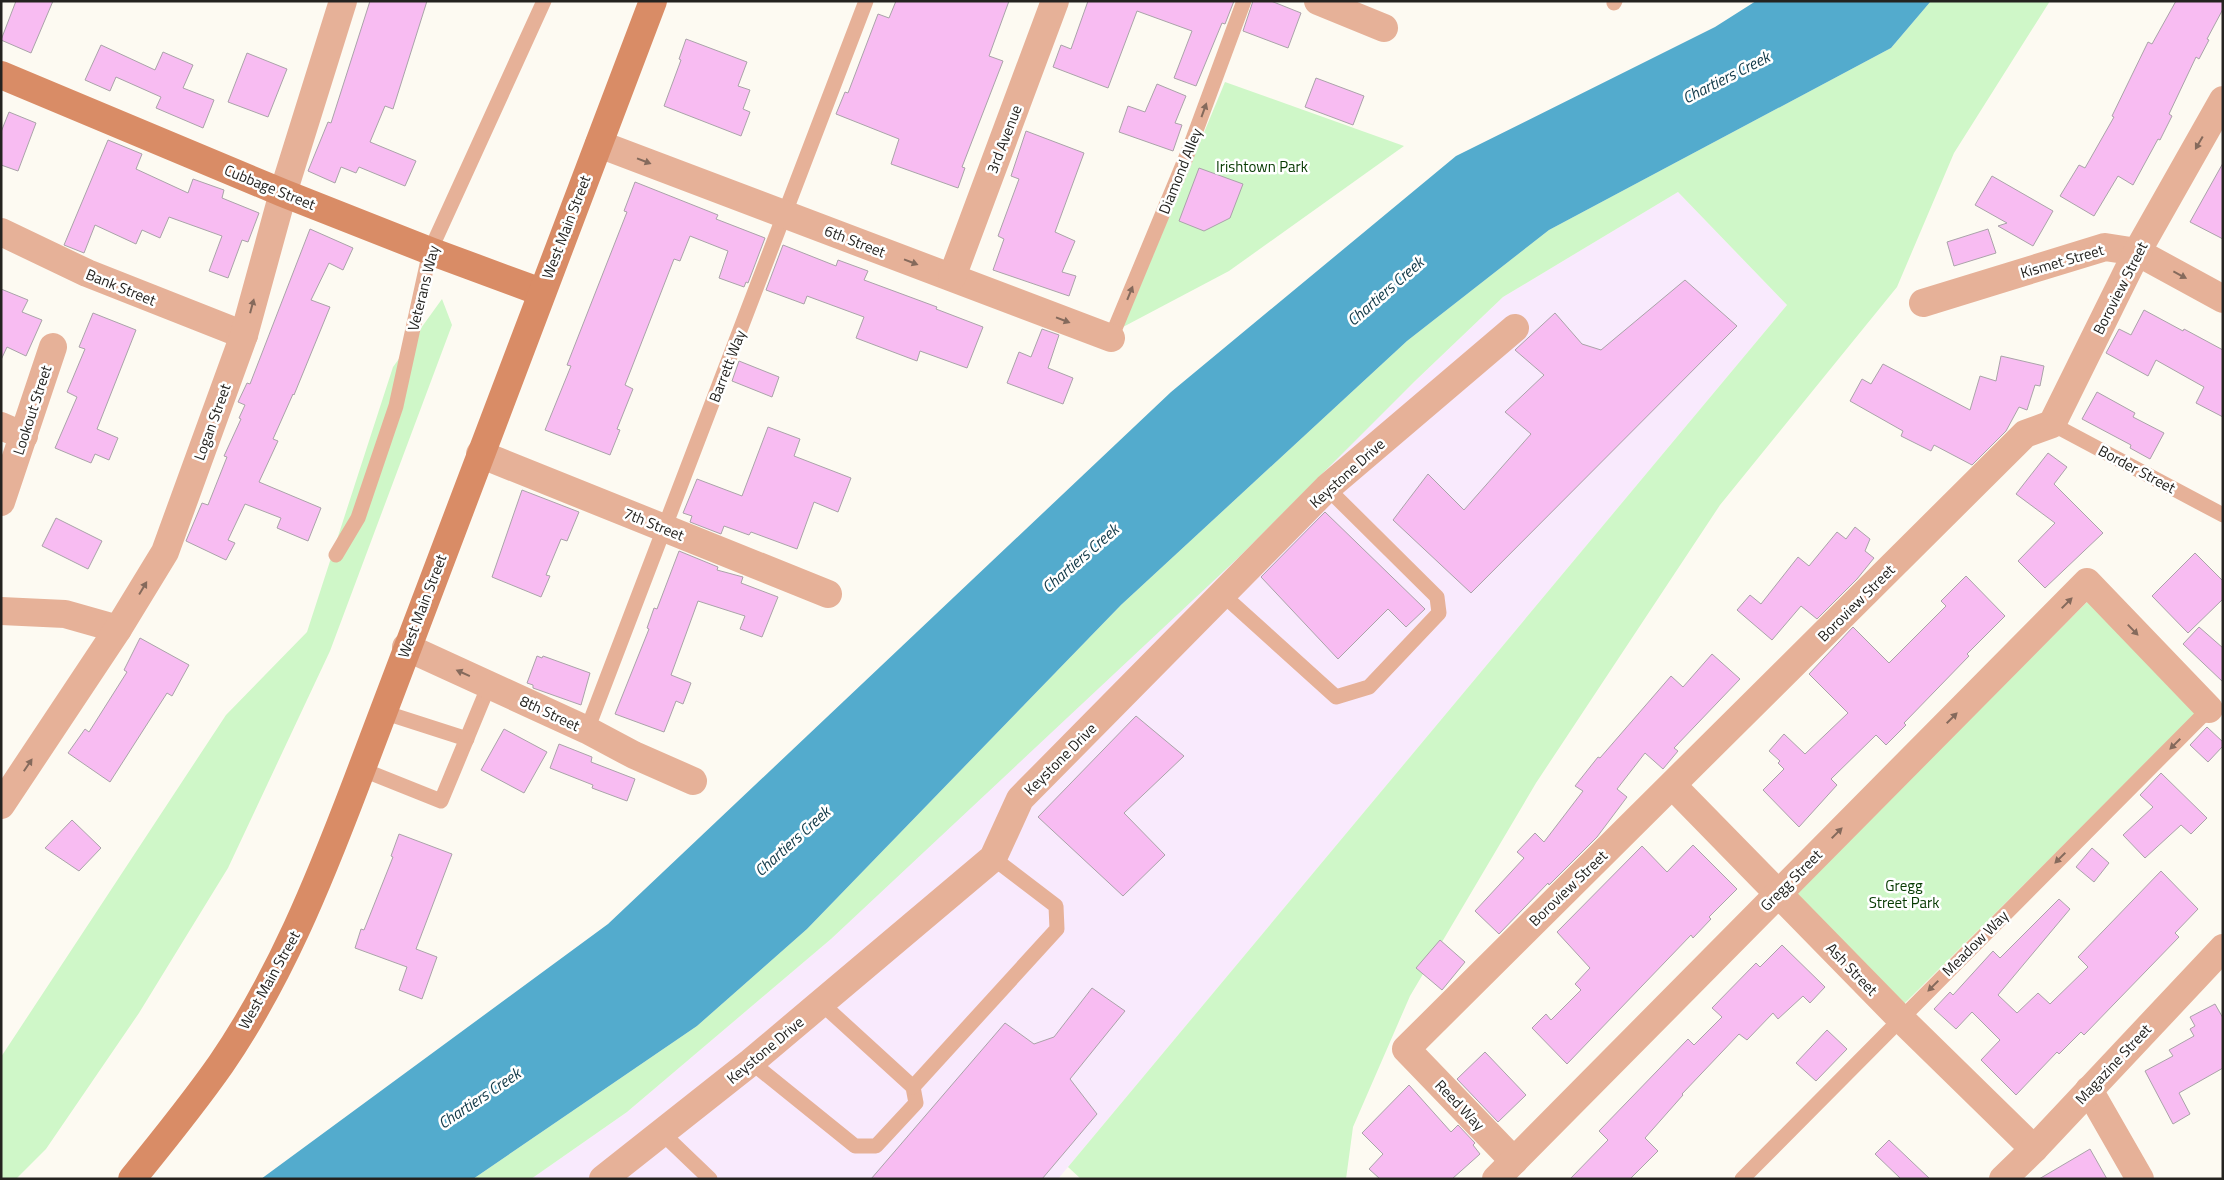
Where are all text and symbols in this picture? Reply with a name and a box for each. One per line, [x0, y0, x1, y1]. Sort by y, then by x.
water label: Chartiers Creek [1678, 44, 1776, 109]
street label: 3rd Avenue [980, 101, 1028, 177]
one-way arrow [1200, 103, 1208, 117]
street label: Diamond Alley [1152, 125, 1208, 217]
one-way arrow [2194, 136, 2203, 149]
park label: Irishtown Park [1216, 155, 1308, 178]
one-way arrow [637, 157, 652, 165]
street label: Cubbage Street [221, 158, 320, 216]
street label: West Main Street [536, 171, 597, 282]
street label: 6th Street [821, 219, 890, 263]
street label: Boroview Street [2087, 237, 2154, 338]
street label: Kismet Street [2017, 238, 2107, 284]
street label: Veterans Way [401, 243, 445, 333]
water label: Chartiers Creek [1341, 250, 1430, 331]
one-way arrow [904, 258, 919, 266]
street label: Bank Street [82, 262, 160, 312]
one-way arrow [2172, 271, 2187, 279]
one-way arrow [1126, 285, 1134, 300]
one-way arrow [248, 299, 256, 314]
one-way arrow [1056, 316, 1071, 324]
street label: Barrett Way [703, 326, 751, 406]
street label: Lookout Street [7, 361, 58, 458]
street label: Logan Street [187, 380, 237, 464]
street label: Keystone Drive [1304, 433, 1390, 513]
street label: Border Street [2094, 439, 2180, 499]
street label: 7th Street [620, 501, 689, 547]
water label: Chartiers Creek [1036, 517, 1125, 598]
street label: West Main Street [392, 550, 453, 661]
street label: Boroview Street [1812, 559, 1900, 647]
one-way arrow [139, 581, 148, 594]
one-way arrow [2061, 597, 2073, 609]
one-way arrow [2127, 623, 2139, 635]
one-way arrow [456, 669, 470, 677]
street label: 8th Street [516, 689, 584, 737]
one-way arrow [1946, 712, 1958, 724]
street label: Keystone Drive [1018, 717, 1102, 801]
one-way arrow [2169, 737, 2181, 749]
one-way arrow [23, 758, 33, 771]
water label: Chartiers Creek [749, 799, 837, 882]
one-way arrow [1831, 827, 1843, 839]
street label: Gregg Street [1755, 843, 1828, 916]
street label: Boroview Street [1524, 844, 1613, 931]
one-way arrow [2054, 852, 2066, 864]
park label: Gregg Street Park [1869, 874, 1939, 914]
street label: Meadow Way [1937, 905, 2013, 981]
street label: West Main Street [232, 926, 306, 1033]
street label: Ash Street [1821, 937, 1884, 1001]
one-way arrow [1927, 980, 1939, 992]
street label: Keystone Drive [721, 1011, 809, 1089]
street label: Magazine Street [2069, 1018, 2157, 1110]
water label: Chartiers Creek [433, 1060, 527, 1135]
street label: Reed Way [1430, 1074, 1490, 1136]

